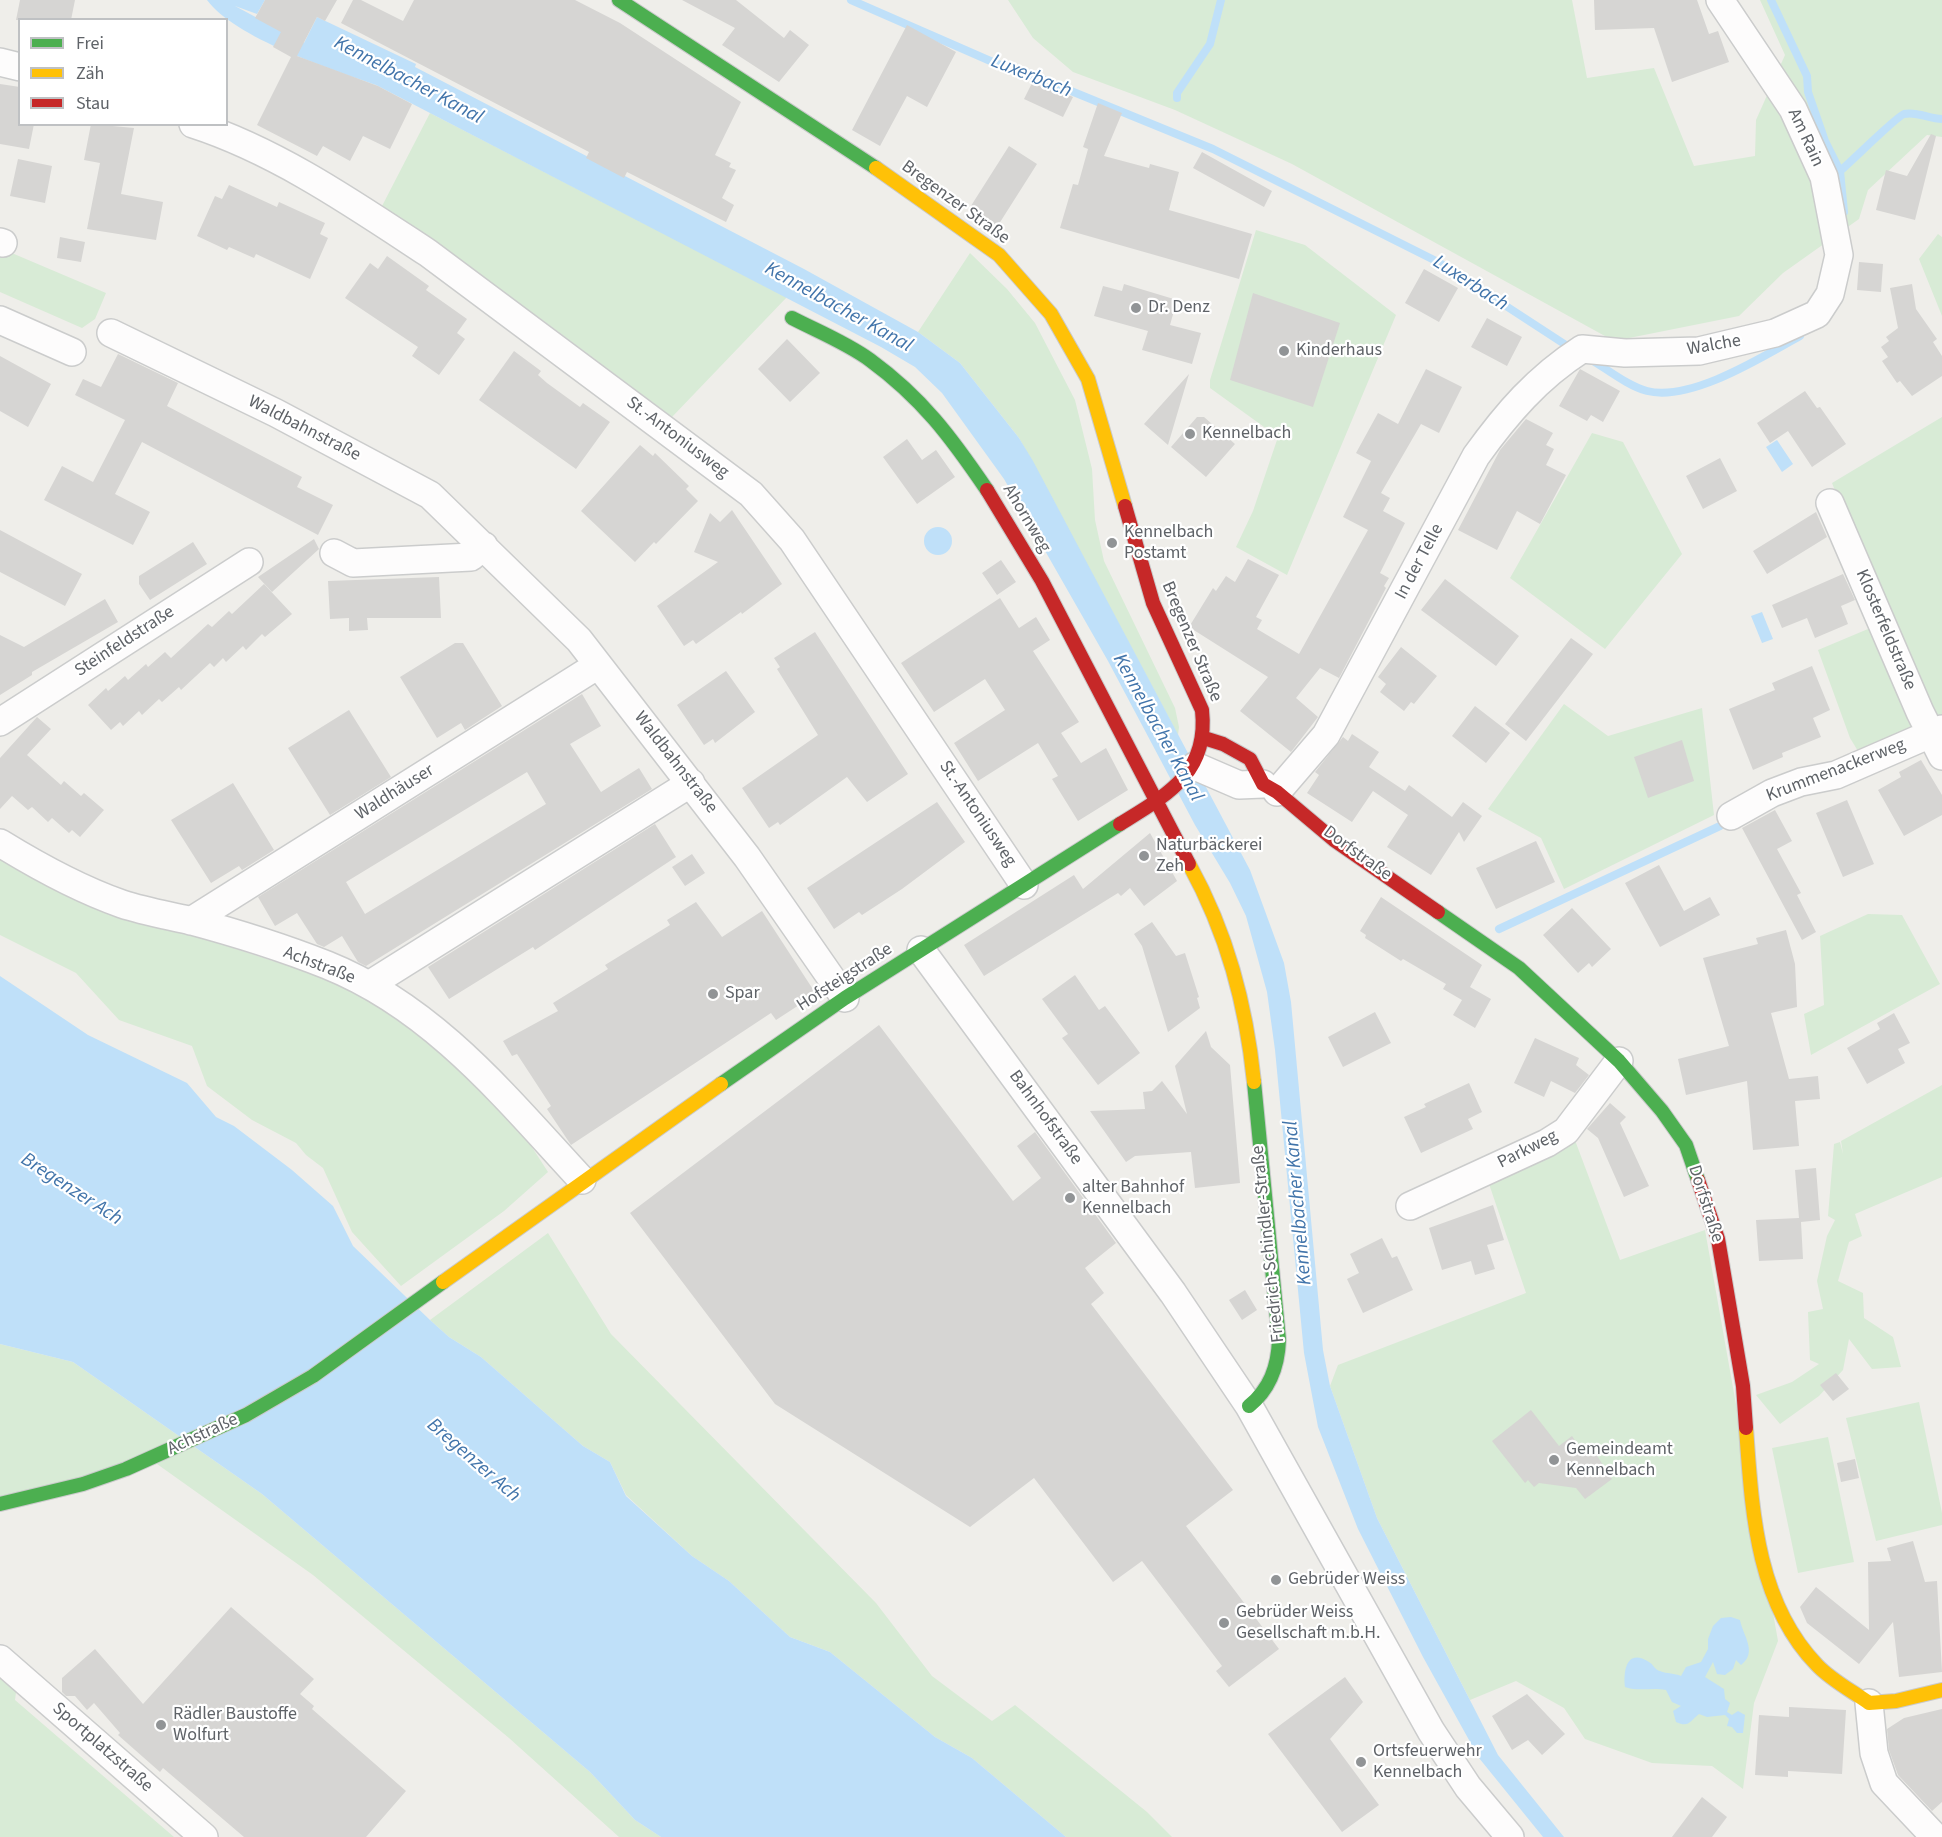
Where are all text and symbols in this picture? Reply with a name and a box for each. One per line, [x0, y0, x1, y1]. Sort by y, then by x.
legend [18, 18, 228, 126]
text: Frei [76, 31, 104, 56]
water label: Kennelbacher Kanal [330, 32, 486, 130]
water label: Luxerbach [987, 50, 1075, 104]
text: Zäh [76, 61, 104, 86]
text: Stau [76, 91, 110, 116]
street label: Am Rain [1782, 105, 1828, 171]
street label: Bregenzer Straße [897, 156, 1013, 250]
water label: Luxerbach [1428, 251, 1512, 317]
water label: Kennelbacher Kanal [760, 258, 916, 358]
place label: Dr. Denz [1148, 297, 1210, 319]
marker: Dr. Denz [1129, 301, 1143, 315]
street label: Walche [1685, 331, 1743, 361]
place label: Kinderhaus [1296, 340, 1382, 362]
marker: Kinderhaus [1277, 344, 1291, 358]
street label: Waldbahnstraße [244, 391, 364, 467]
street label: St.-Antoniusweg [621, 392, 733, 484]
place label: Kennelbach [1202, 423, 1291, 445]
marker: Kennelbach [1183, 427, 1197, 441]
street label: Ahornweg [997, 481, 1055, 557]
street label: In der Telle [1391, 521, 1449, 603]
place label: Kennelbach Postamt [1124, 522, 1213, 564]
marker: Kennelbach Postamt [1105, 536, 1119, 550]
street label: Klosterfeldstraße [1850, 566, 1920, 694]
street label: Bregenzer Straße [1156, 579, 1226, 705]
street label: Steinfeldstraße [71, 602, 179, 682]
water label: Kennelbacher Kanal [1107, 650, 1207, 806]
street label: Waldbahnstraße [629, 708, 721, 818]
street label: Krummenackerweg [1763, 735, 1909, 807]
street label: St.-Antoniusweg [934, 757, 1020, 871]
street label: Waldhäuser [352, 760, 438, 826]
street label: Dorfstraße [1318, 822, 1396, 886]
place label: Naturbäckerei Zeh [1156, 835, 1263, 878]
marker: Naturbäckerei Zeh [1137, 849, 1151, 863]
street label: Hofsteigstraße [793, 939, 897, 1017]
street label: Achstraße [280, 942, 358, 990]
place label: Spar [725, 983, 760, 1005]
marker: Spar [706, 987, 720, 1001]
street label: Bahnhofstraße [1004, 1067, 1086, 1169]
water label: Kennelbacher Kanal [1280, 1120, 1318, 1286]
street label: Parkweg [1494, 1126, 1562, 1174]
street label: Friedrich-Schindler-Straße [1248, 1144, 1290, 1344]
water label: Bregenzer Ach [16, 1148, 126, 1232]
street label: Dorfstraße [1682, 1163, 1728, 1245]
place label: alter Bahnhof Kennelbach [1082, 1177, 1184, 1220]
marker: alter Bahnhof Kennelbach [1063, 1191, 1077, 1205]
street label: Achstraße [164, 1409, 242, 1461]
water label: Bregenzer Ach [421, 1414, 525, 1508]
place label: Gemeindeamt Kennelbach [1566, 1439, 1673, 1482]
marker: Gemeindeamt Kennelbach [1547, 1453, 1561, 1467]
place label: Gebrüder Weiss [1288, 1569, 1405, 1591]
marker: Gebrüder Weiss [1269, 1573, 1283, 1587]
place label: Gebrüder Weiss Gesellschaft m.b.H. [1236, 1602, 1380, 1644]
marker: Gebrüder Weiss Gesellschaft m.b.H. [1217, 1616, 1231, 1630]
street label: Sportplatzstraße [47, 1698, 157, 1798]
place label: Rädler Baustoffe Wolfurt [173, 1704, 297, 1746]
marker: Rädler Baustoffe Wolfurt [154, 1718, 168, 1732]
place label: Ortsfeuerwehr Kennelbach [1373, 1741, 1482, 1784]
marker: Ortsfeuerwehr Kennelbach [1354, 1755, 1368, 1769]

